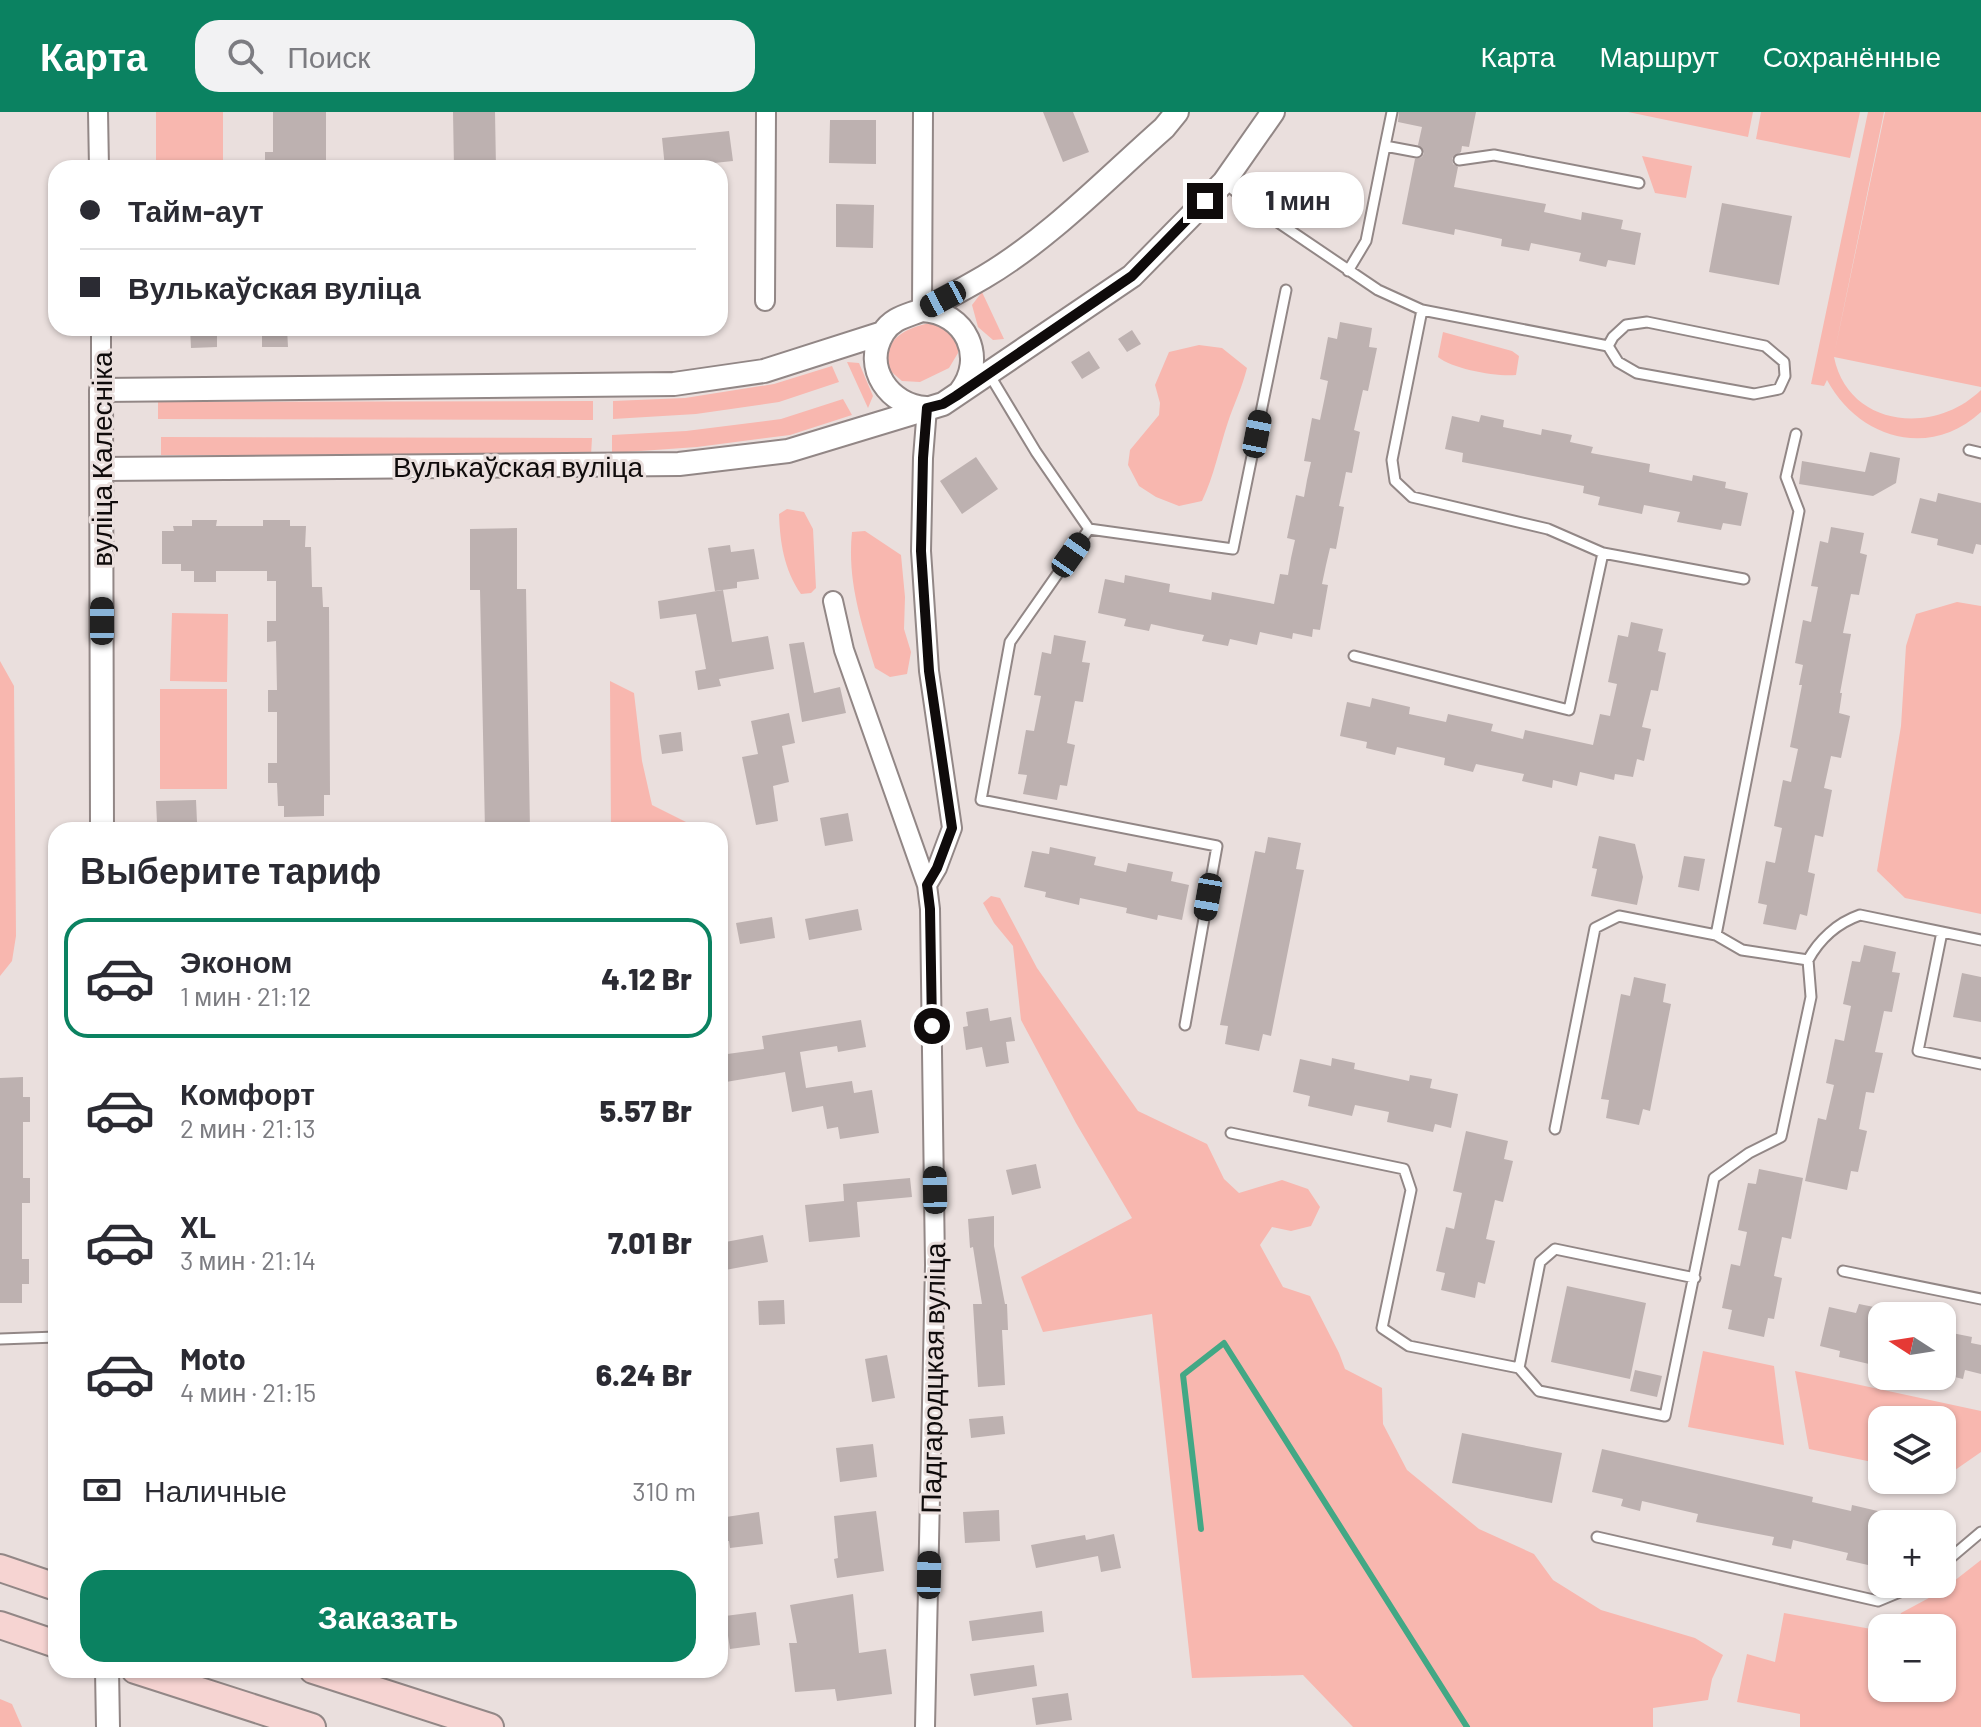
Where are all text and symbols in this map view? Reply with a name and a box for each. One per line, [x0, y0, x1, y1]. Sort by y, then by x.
search box [195, 20, 755, 92]
text: Карта [40, 33, 147, 79]
icon: search [223, 34, 267, 78]
text: Поиск [287, 38, 370, 74]
text: Карта [1480, 39, 1555, 73]
text: Маршрут [1599, 39, 1719, 73]
text: Сохранённые [1763, 39, 1941, 73]
callout: 1 мин [1233, 173, 1365, 229]
route end [1187, 183, 1223, 219]
text: 1 мин [1265, 184, 1331, 215]
text: Тайм-аут [128, 192, 264, 228]
text: Вулькаўская вуліца [128, 269, 421, 305]
car [916, 277, 970, 321]
street label: вуліца Калесніка [84, 351, 118, 567]
car [1241, 408, 1273, 460]
street label: Вулькаўская вуліца [393, 449, 643, 483]
car [1047, 528, 1095, 582]
car [90, 597, 114, 645]
text: Выберите тариф [80, 848, 381, 891]
car [1192, 871, 1224, 923]
icon: car [84, 942, 156, 1014]
text: Эконом [180, 943, 293, 979]
text: 4.12 Br [601, 960, 692, 996]
text: 1 мин · 21:12 [180, 980, 311, 1011]
route start [914, 1008, 950, 1044]
icon: car [84, 1074, 156, 1146]
text: Комфорт [180, 1075, 315, 1111]
text: 5.57 Br [600, 1092, 692, 1128]
text: 2 мин · 21:13 [180, 1112, 316, 1143]
car [923, 1166, 947, 1214]
icon: car [84, 1206, 156, 1278]
text: XL [180, 1208, 216, 1244]
text: 7.01 Br [608, 1224, 692, 1260]
street label: Падгародцкая вуліца [913, 1242, 951, 1514]
text: 3 мин · 21:14 [180, 1244, 316, 1275]
north arrow [1868, 1302, 1956, 1390]
map controls [1868, 1302, 1956, 1702]
icon: car [84, 1338, 156, 1410]
text: Moto [180, 1340, 246, 1376]
text: 6.24 Br [596, 1356, 692, 1392]
text: 4 мин · 21:15 [180, 1376, 316, 1407]
button: layers [1868, 1406, 1956, 1494]
icon: cash [80, 1468, 124, 1512]
text: Наличные [144, 1472, 287, 1508]
text: 310 m [632, 1475, 696, 1506]
button: + [1868, 1510, 1956, 1598]
car [917, 1551, 941, 1599]
button: Заказать [80, 1570, 696, 1662]
button: − [1868, 1614, 1956, 1702]

